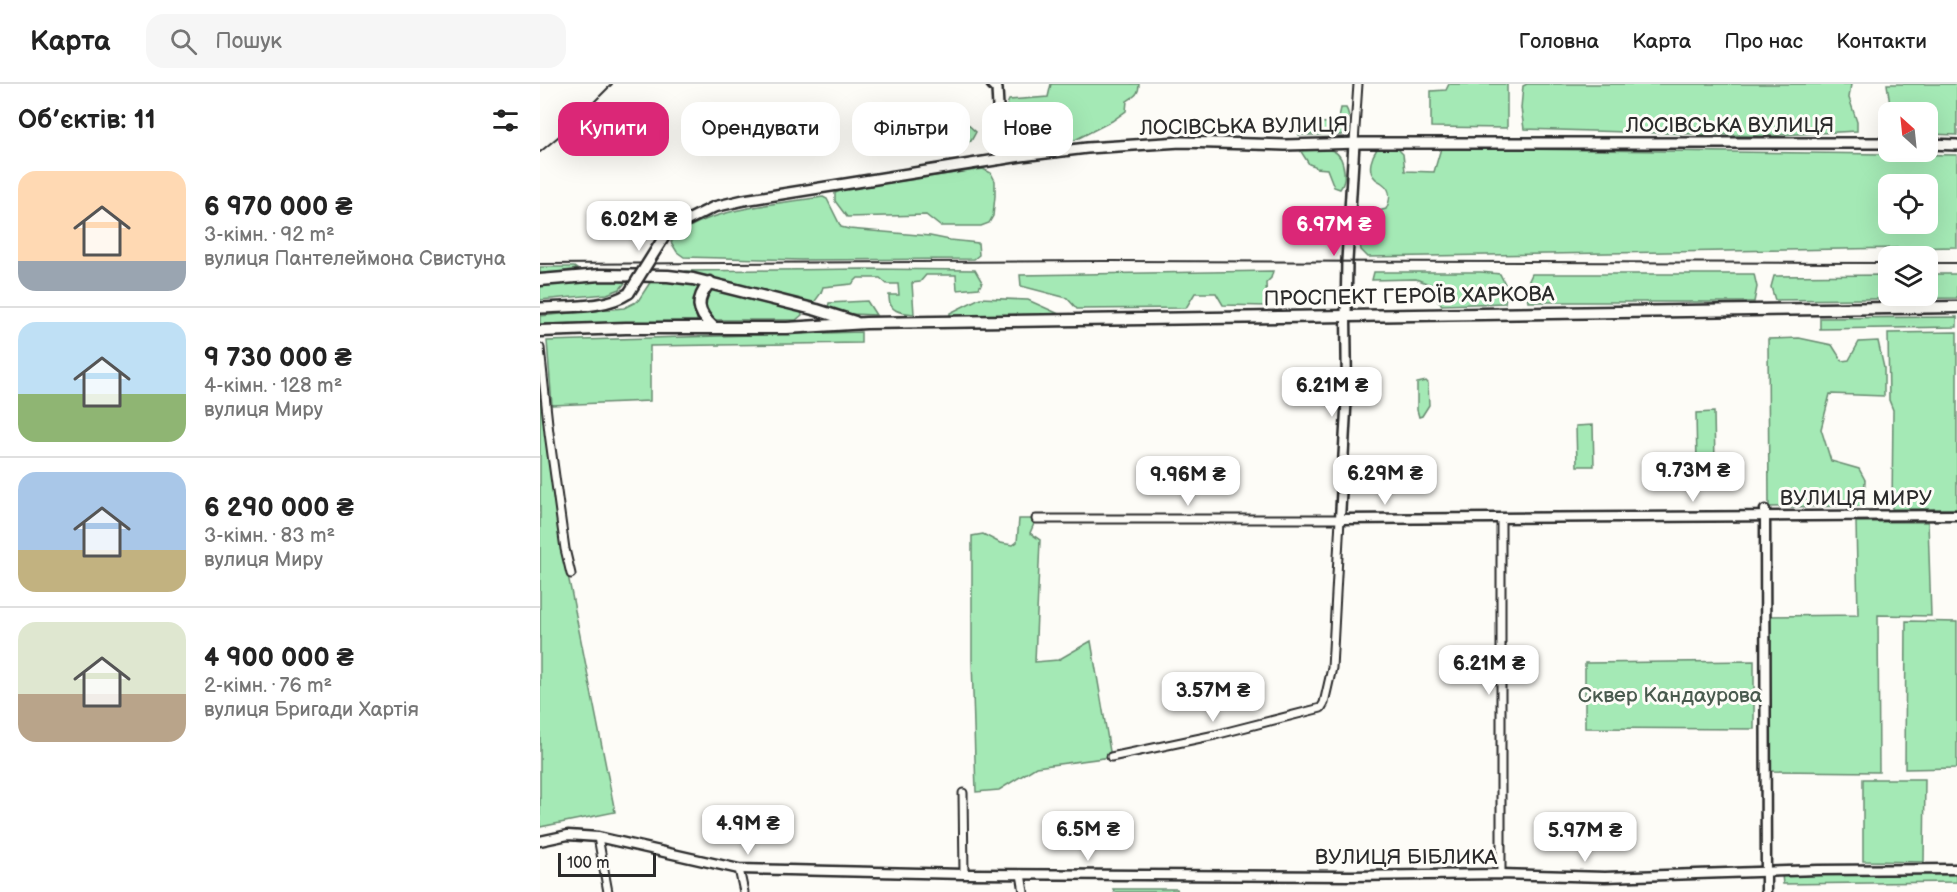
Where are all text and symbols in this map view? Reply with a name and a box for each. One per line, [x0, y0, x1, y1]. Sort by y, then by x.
search box [146, 14, 566, 68]
text: Карта [30, 25, 110, 58]
icon: search [167, 25, 200, 58]
text: Пошук [215, 28, 282, 55]
text: Головна [1519, 29, 1599, 54]
text: Карта [1632, 29, 1691, 54]
text: Про нас [1724, 29, 1803, 54]
text: Контакти [1836, 29, 1927, 54]
chip: Купити [558, 102, 669, 156]
chip: Орендувати [681, 102, 840, 156]
chip: Фільтри [852, 102, 970, 156]
chip: Нове [982, 102, 1073, 156]
north arrow [1878, 102, 1938, 162]
map controls [1878, 102, 1938, 306]
icon: filters [489, 104, 522, 137]
text: Об’єктів: 11 [18, 105, 156, 136]
street label: ЛОСІВСЬКА ВУЛИЦЯ [1138, 112, 1349, 141]
street label: ЛОСІВСЬКА ВУЛИЦЯ [1625, 113, 1834, 138]
button: locate [1878, 174, 1938, 234]
text: 6 970 000 ₴ [204, 192, 353, 223]
icon: home [66, 195, 138, 267]
pin: 6.02M ₴ [584, 201, 694, 252]
pin: 6.97M ₴ [1279, 206, 1389, 257]
text: 6.02M ₴ [601, 208, 677, 232]
text: 6.97M ₴ [1296, 213, 1372, 237]
text: 3-кімн. · 92 m² [204, 223, 335, 247]
button: layers [1878, 246, 1938, 306]
text: вулиця Пантелеймона Свистуна [204, 247, 506, 271]
street label: ПРОСПЕКТ ГЕРОЇВ ХАРКОВА [1263, 281, 1555, 312]
text: 9 730 000 ₴ [204, 343, 352, 374]
icon: home [66, 346, 138, 418]
pin: 6.21M ₴ [1277, 367, 1387, 418]
text: 4-кімн. · 128 m² [204, 374, 342, 398]
text: 6.21M ₴ [1296, 374, 1368, 398]
text: вулиця Миру [204, 398, 323, 422]
pin: 9.73M ₴ [1638, 452, 1748, 503]
pin: 6.29M ₴ [1330, 455, 1440, 506]
pin: 9.96M ₴ [1133, 456, 1243, 507]
text: 9.73M ₴ [1656, 459, 1730, 483]
text: 6.29M ₴ [1347, 462, 1423, 486]
text: 9.96M ₴ [1150, 463, 1226, 487]
street label: ВУЛИЦЯ МИРУ [1780, 486, 1933, 511]
text: 6 290 000 ₴ [204, 493, 354, 524]
icon: home [66, 496, 138, 568]
text: 3-кімн. · 83 m² [204, 524, 335, 548]
text: вулиця Миру [204, 548, 323, 572]
text: 4 900 000 ₴ [204, 643, 354, 674]
pin: 6.21M ₴ [1434, 645, 1544, 696]
icon: home [66, 646, 138, 718]
text: 6.21M ₴ [1453, 652, 1525, 676]
pin: 3.57M ₴ [1158, 672, 1268, 723]
text: 2-кімн. · 76 m² [204, 674, 332, 698]
text: 3.57M ₴ [1176, 679, 1250, 703]
park label: Сквер Кандаурова [1578, 683, 1763, 708]
text: вулиця Бригади Хартія [204, 698, 419, 722]
pin: 4.9M ₴ [699, 805, 797, 856]
pin: 6.5M ₴ [1039, 811, 1137, 862]
text: 4.9M ₴ [716, 812, 780, 836]
pin: 5.97M ₴ [1530, 812, 1640, 863]
text: 6.5M ₴ [1056, 818, 1120, 842]
text: 5.97M ₴ [1548, 819, 1622, 843]
street label: ВУЛИЦЯ БІБЛИКА [1315, 845, 1498, 870]
scale bar [558, 850, 656, 878]
text: 100 m [567, 854, 610, 873]

